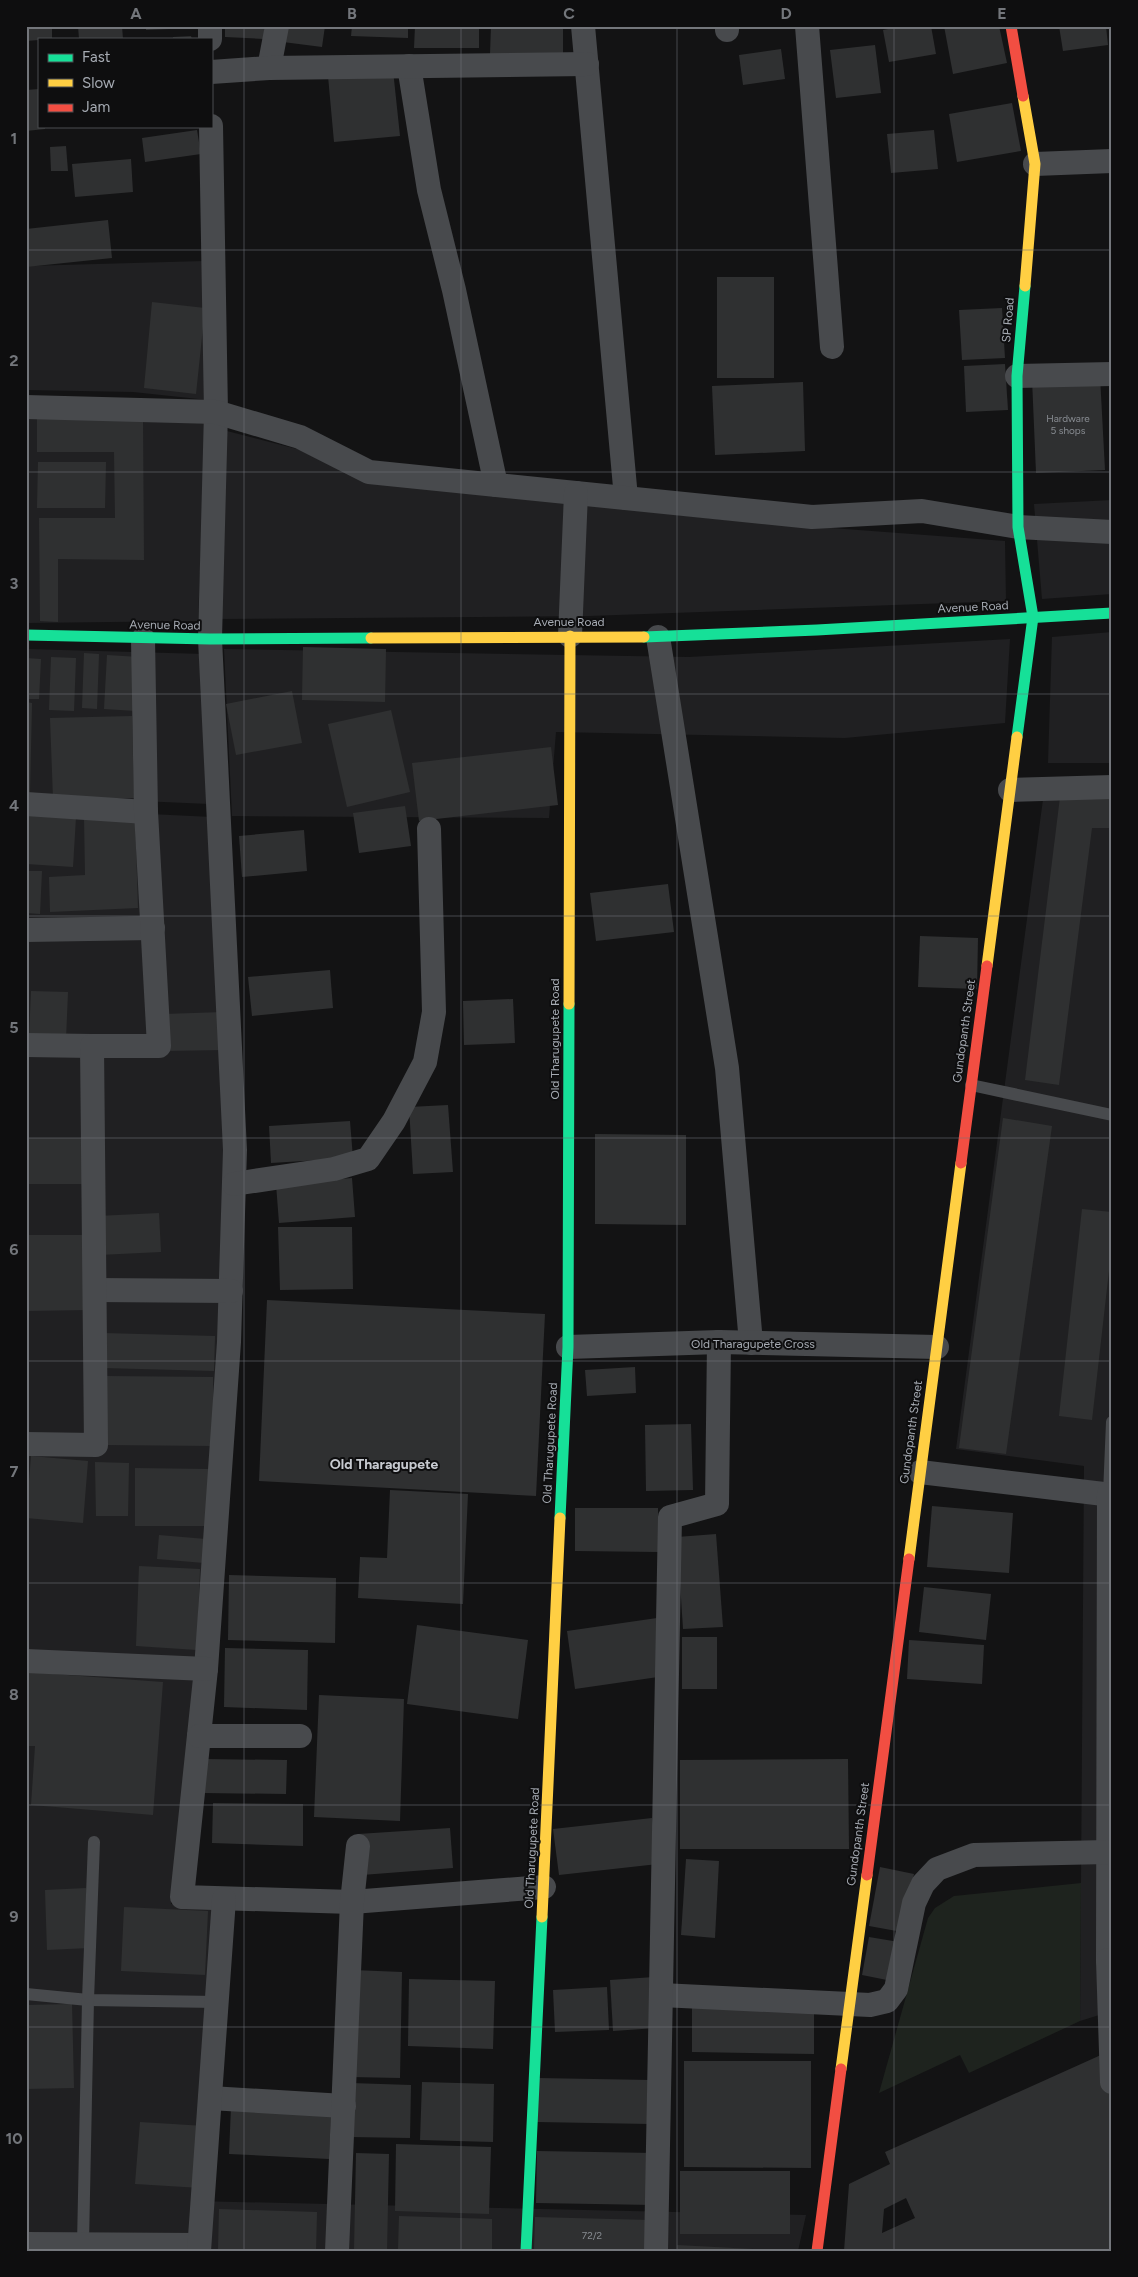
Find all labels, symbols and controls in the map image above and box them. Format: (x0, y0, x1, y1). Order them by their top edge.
text: A (130, 4, 142, 23)
text: B (347, 4, 357, 23)
text: C (563, 4, 575, 23)
text: D (780, 4, 792, 23)
text: E (997, 4, 1007, 23)
legend (38, 38, 212, 128)
text: Fast (82, 48, 111, 66)
text: Slow (82, 74, 115, 92)
text: Jam (82, 98, 110, 116)
text: 1 (11, 129, 17, 148)
street label: SP Road (999, 297, 1017, 343)
text: 2 (9, 351, 19, 370)
house number: Hardware 5 shops (1046, 412, 1090, 437)
text: 3 (10, 574, 19, 593)
street label: Avenue Road (937, 598, 1009, 616)
street label: Avenue Road (533, 615, 605, 629)
street label: Avenue Road (129, 617, 201, 633)
text: 4 (9, 796, 19, 815)
street label: Old Tharugupete Road (548, 978, 562, 1100)
street label: Gundopanth Street (950, 978, 978, 1084)
text: 5 (9, 1018, 19, 1037)
text: 6 (9, 1240, 19, 1259)
street label: Old Tharagupete Cross (691, 1337, 815, 1351)
street label: Gundopanth Street (897, 1379, 925, 1485)
street label: Old Tharugupete Road (540, 1382, 560, 1504)
district label: Old Tharagupete (330, 1456, 438, 1473)
text: 7 (10, 1462, 19, 1481)
text: 8 (9, 1685, 19, 1704)
street label: Gundopanth Street (844, 1781, 872, 1887)
street label: Old Tharugupete Road (522, 1787, 542, 1909)
text: 9 (9, 1907, 19, 1926)
text: 10 (5, 2129, 23, 2148)
house number: 72/2 (582, 2229, 602, 2242)

